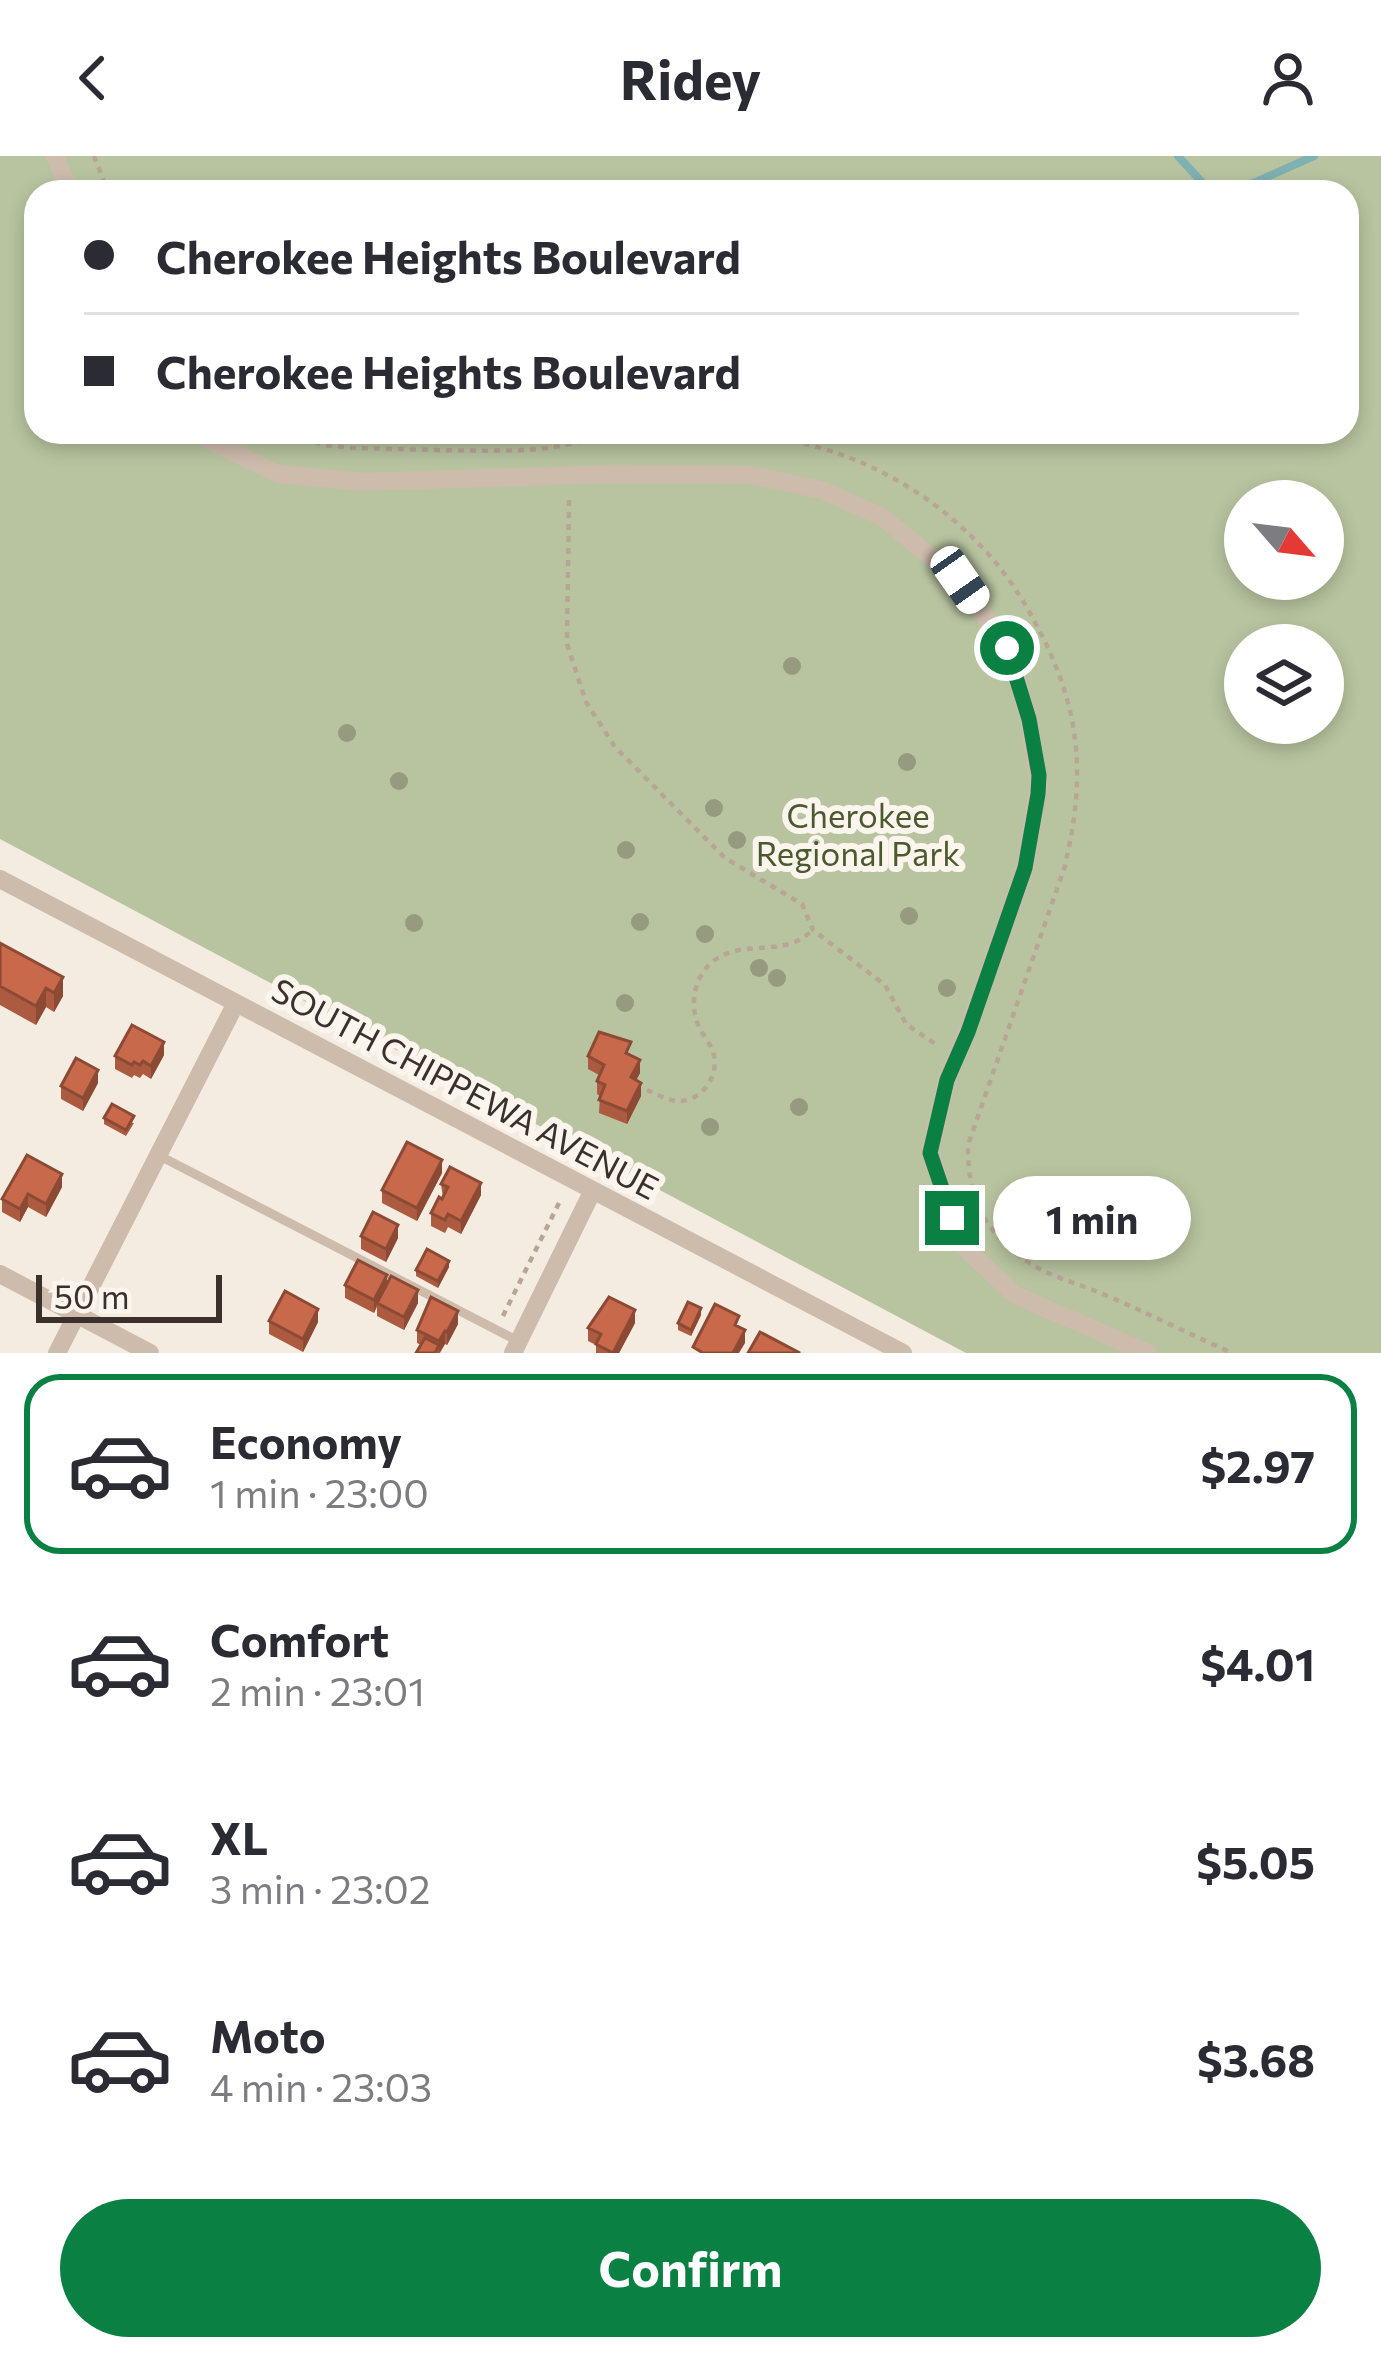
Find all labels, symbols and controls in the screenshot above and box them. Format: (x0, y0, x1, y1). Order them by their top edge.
icon: back (60, 45, 126, 111)
text: Ridey (620, 45, 761, 111)
icon: person (1255, 45, 1321, 111)
text: Cherokee Heights Boulevard (156, 228, 741, 283)
text: Cherokee Heights Boulevard (156, 343, 741, 398)
north arrow (1224, 480, 1344, 600)
map controls (1224, 480, 1344, 744)
car (925, 540, 995, 620)
route start (980, 621, 1034, 675)
button: layers (1224, 624, 1344, 744)
park label: Cherokee Regional Park (756, 794, 960, 873)
street label: SOUTH CHIPPEWA AVENUE (265, 968, 666, 1207)
callout: 1 min (994, 1176, 1192, 1260)
route end (925, 1191, 979, 1245)
text: 1 min (1046, 1194, 1138, 1242)
scale bar (36, 1269, 222, 1322)
text: 50 m (54, 1275, 130, 1316)
icon: car (66, 1410, 174, 1518)
text: Economy (210, 1413, 402, 1468)
text: $2.97 (1200, 1437, 1315, 1492)
text: 1 min · 23:00 (210, 1468, 429, 1516)
icon: car (66, 1608, 174, 1716)
text: Comfort (210, 1611, 389, 1666)
text: $4.01 (1200, 1635, 1315, 1690)
text: 2 min · 23:01 (210, 1666, 425, 1714)
icon: car (66, 1806, 174, 1914)
text: XL (210, 1809, 268, 1864)
text: $5.05 (1196, 1833, 1315, 1888)
text: 3 min · 23:02 (210, 1864, 430, 1912)
icon: car (66, 2004, 174, 2112)
text: Moto (210, 2007, 326, 2062)
text: $3.68 (1197, 2031, 1315, 2086)
text: 4 min · 23:03 (210, 2062, 432, 2110)
button: Confirm (60, 2199, 1321, 2337)

